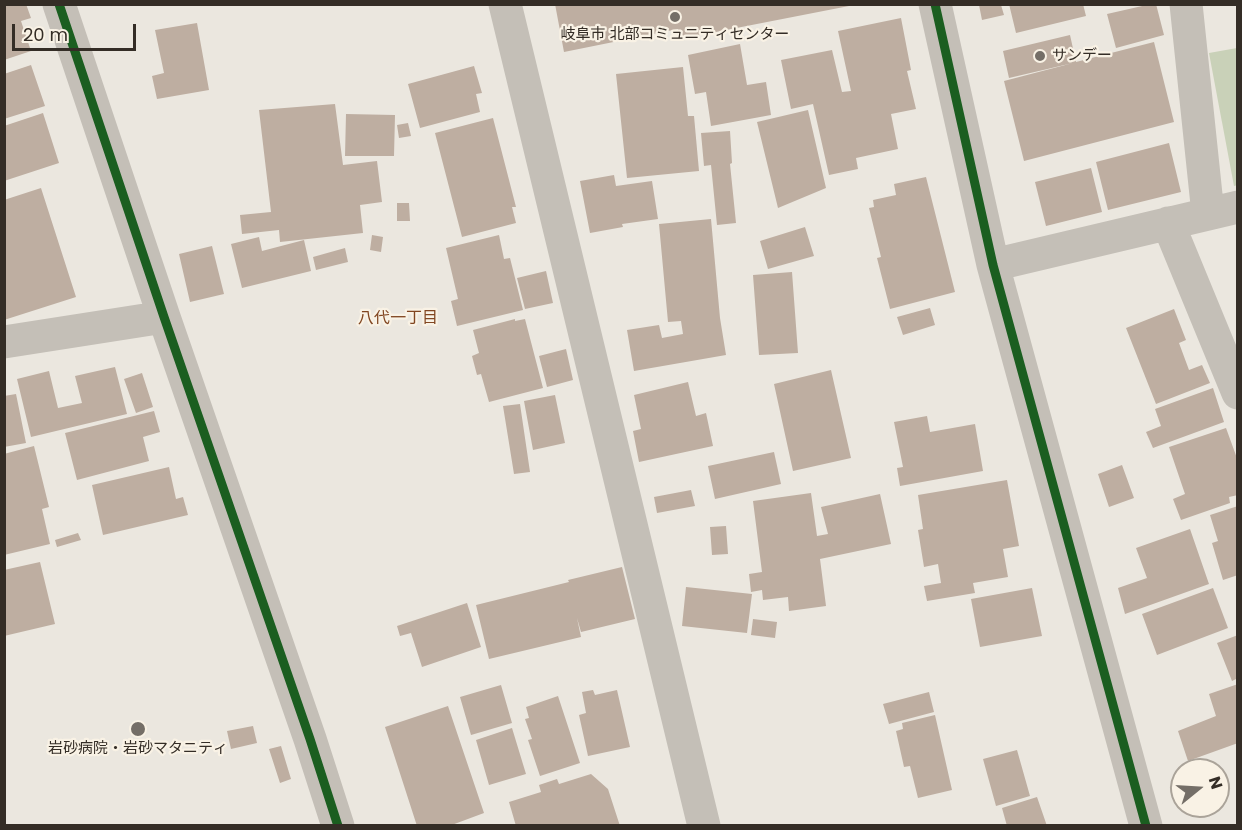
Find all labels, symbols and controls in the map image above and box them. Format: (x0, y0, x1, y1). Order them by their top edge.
marker: 岐阜市 北部コミュニティセンター (668, 10, 682, 24)
scale bar (15, 12, 140, 50)
text: 20 m (23, 22, 68, 47)
place label: 岐阜市 北部コミュニティセンター (560, 26, 790, 44)
place label: サンデー (1052, 47, 1112, 65)
marker: サンデー (1033, 49, 1047, 63)
district label: 八代一丁目 (358, 309, 438, 329)
marker: 岩砂病院・岩砂マタニティ (129, 720, 147, 738)
place label: 岩砂病院・岩砂マタニティ (48, 740, 228, 758)
north arrow (1170, 758, 1230, 818)
text: N (1203, 774, 1228, 792)

